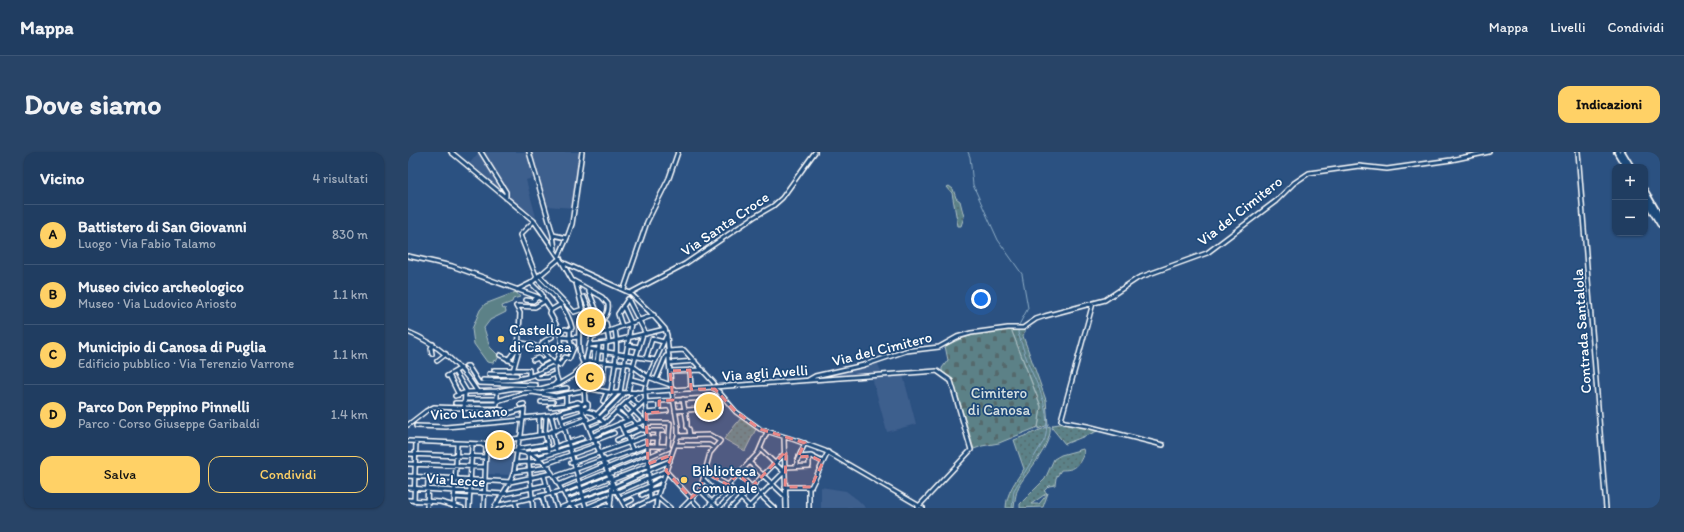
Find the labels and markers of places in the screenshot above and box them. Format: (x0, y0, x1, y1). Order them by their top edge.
pin: B (578, 307, 604, 337)
place label: Castello di Canosa (509, 321, 572, 356)
marker: Castello di Canosa (496, 334, 506, 344)
pin: C (577, 362, 603, 392)
pin: A (696, 392, 722, 422)
pin: D (487, 430, 513, 460)
place label: Biblioteca Comunale (692, 462, 757, 497)
marker: Biblioteca Comunale (679, 475, 689, 485)

